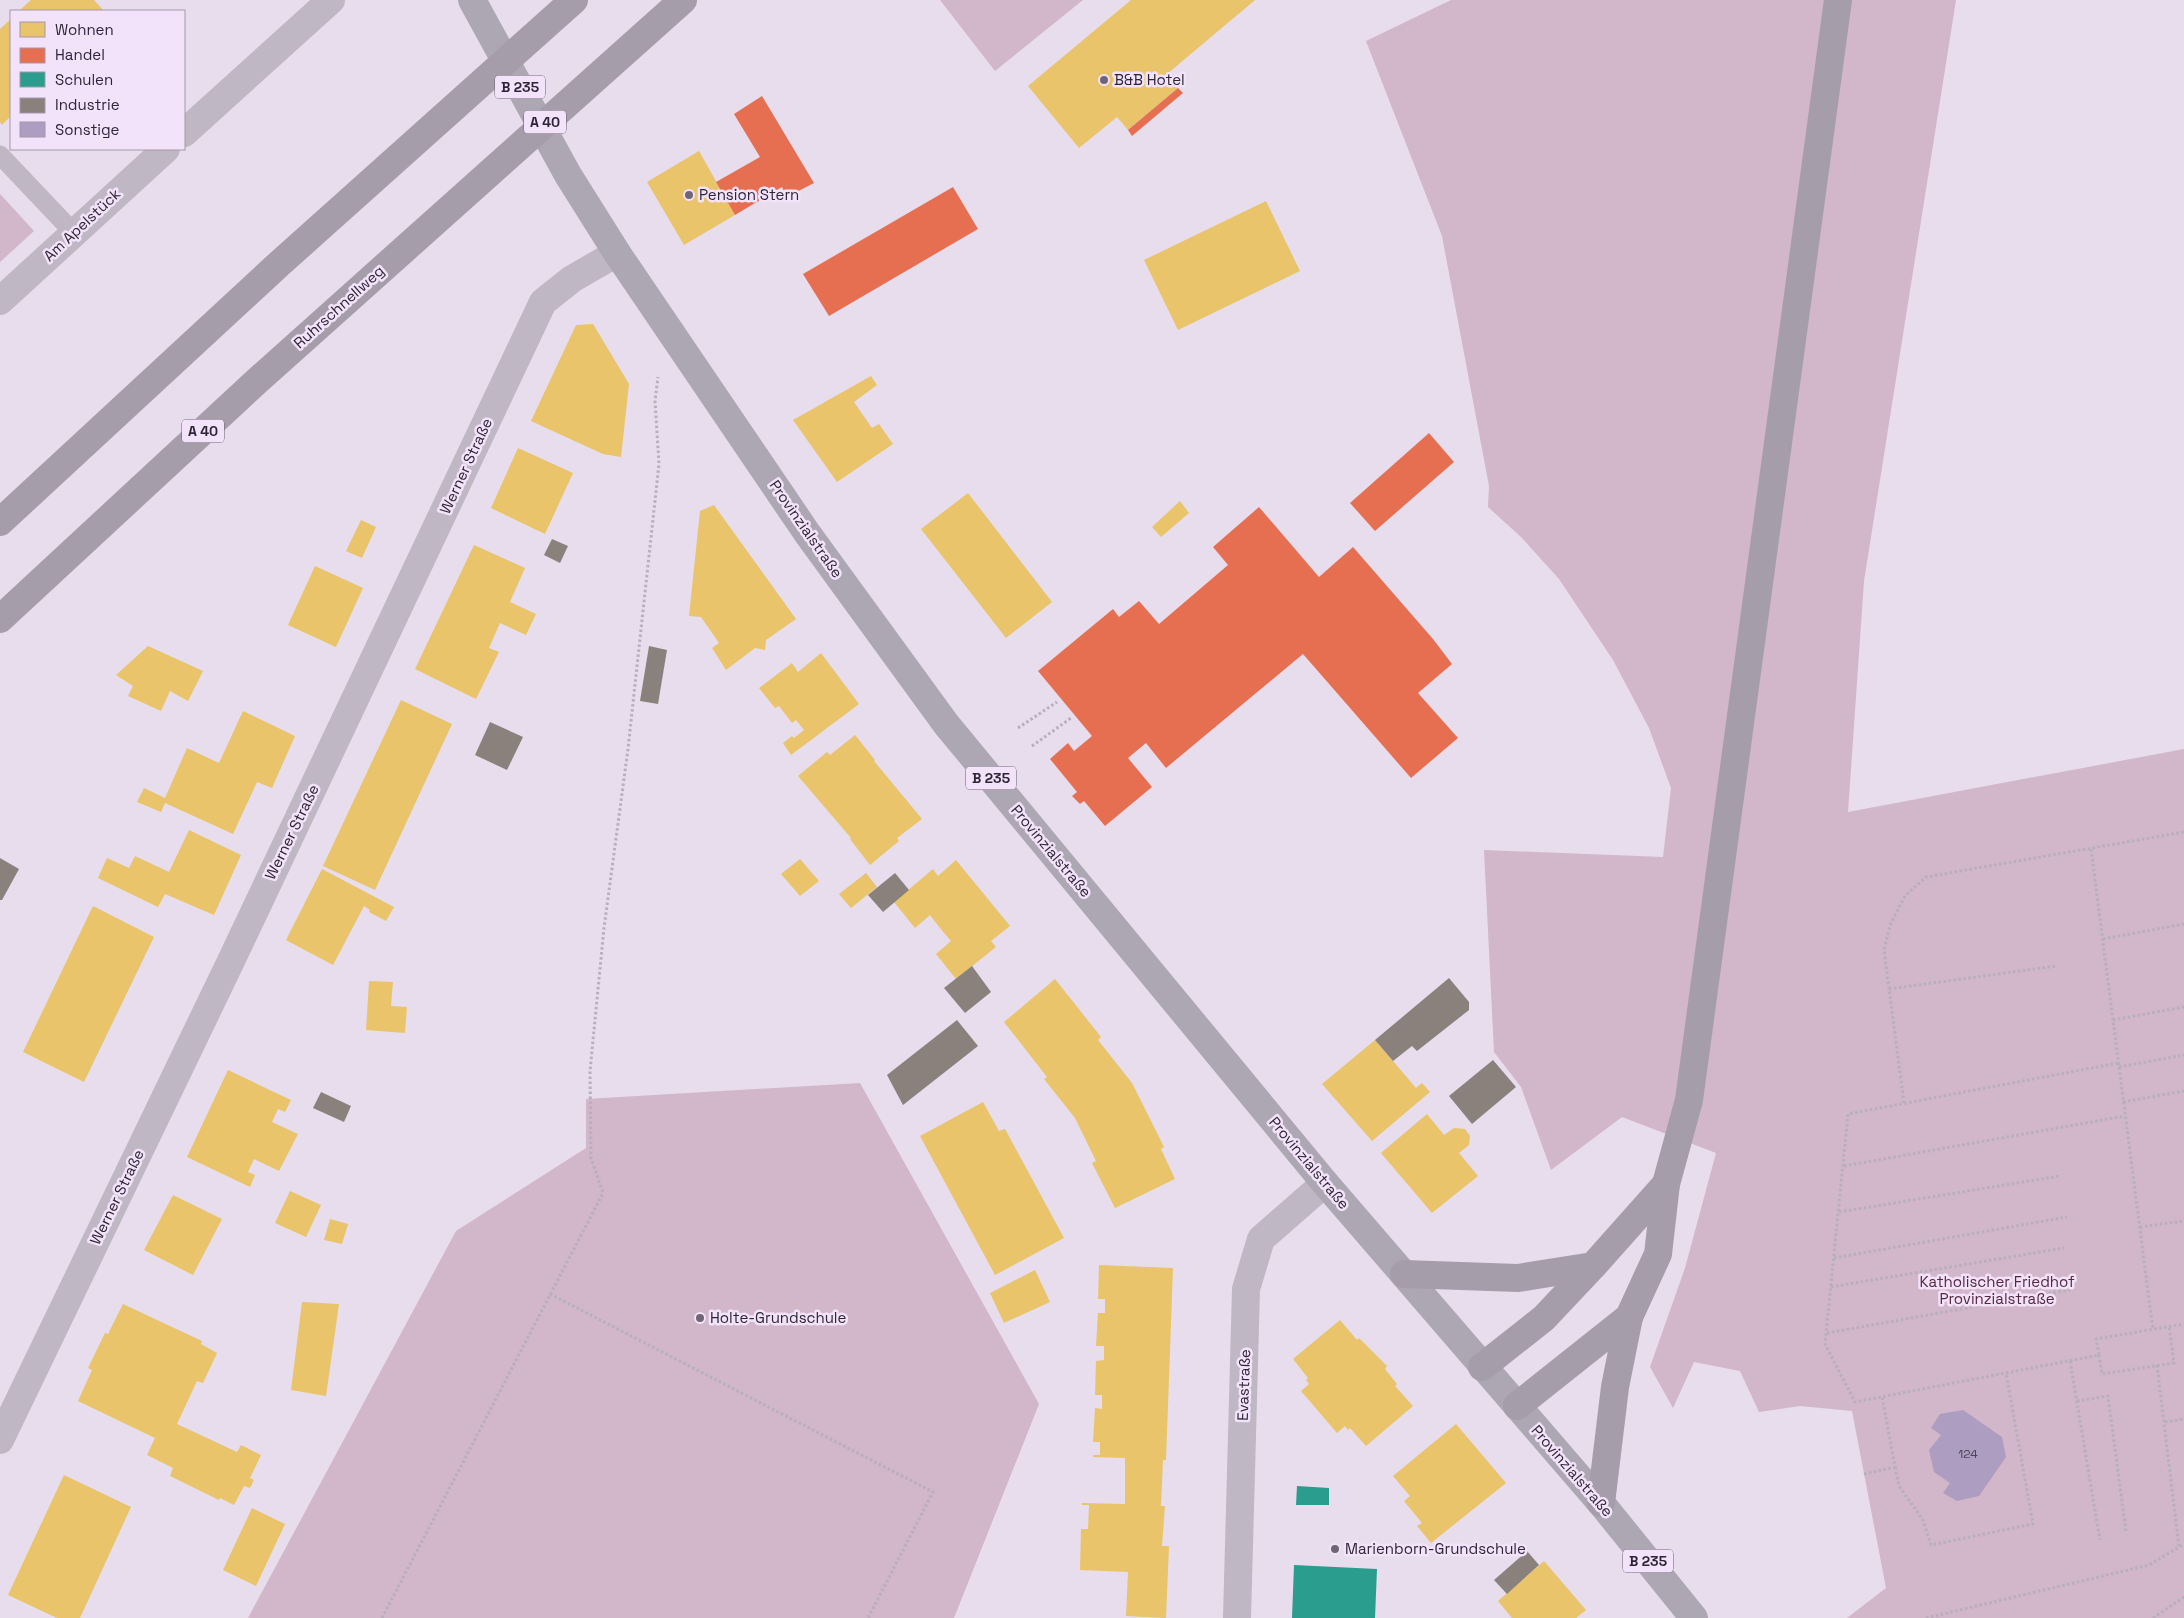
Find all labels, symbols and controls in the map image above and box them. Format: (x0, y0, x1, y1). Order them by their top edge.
legend (10, 10, 185, 150)
text: Wohnen (55, 20, 114, 39)
text: Handel (55, 45, 105, 64)
text: Schulen (55, 70, 113, 89)
place label: B&B Hotel (1114, 70, 1185, 89)
marker: B&B Hotel (1098, 74, 1110, 86)
road number: B 235 (495, 75, 545, 98)
text: Industrie (55, 95, 120, 114)
road number: A 40 (524, 110, 566, 134)
text: Sonstige (55, 120, 120, 139)
street label: Am Apelstück (39, 184, 124, 265)
place label: Pension Stern (699, 185, 799, 204)
marker: Pension Stern (683, 189, 695, 201)
street label: Ruhrschnellweg (289, 261, 388, 352)
street label: Werner Straße (435, 415, 496, 517)
road number: A 40 (182, 420, 224, 442)
street label: Provinzialstraße (766, 476, 847, 581)
road number: B 235 (966, 766, 1016, 790)
street label: Werner Straße (260, 781, 323, 882)
street label: Provinzialstraße (1007, 800, 1096, 901)
street label: Provinzialstraße (1265, 1112, 1354, 1213)
street label: Werner Straße (85, 1146, 148, 1247)
park label: Katholischer Friedhof Provinzialstraße (1919, 1272, 2075, 1308)
place label: Holte-Grundschule (710, 1308, 847, 1327)
marker: Holte-Grundschule (694, 1312, 706, 1324)
street label: Evastraße (1233, 1349, 1254, 1421)
street label: Provinzialstraße (1527, 1421, 1617, 1520)
house number: 124 (1958, 1446, 1978, 1462)
place label: Marienborn-Grundschule (1345, 1539, 1526, 1558)
marker: Marienborn-Grundschule (1329, 1543, 1341, 1555)
road number: B 235 (1623, 1550, 1673, 1572)

